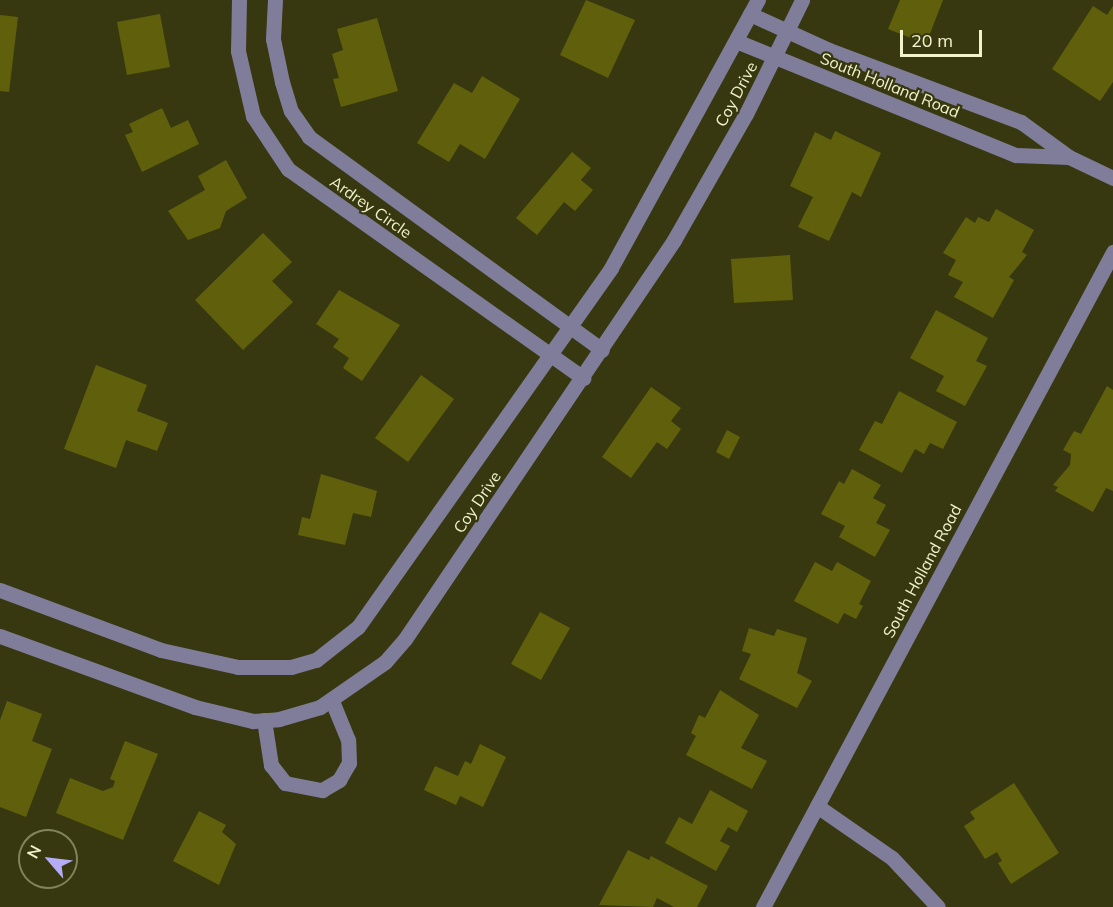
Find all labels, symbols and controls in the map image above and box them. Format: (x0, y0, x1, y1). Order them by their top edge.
scale bar (903, 18, 986, 56)
text: 20 m (911, 29, 953, 52)
street label: South Holland Road (818, 48, 962, 122)
street label: Coy Drive (711, 58, 761, 130)
street label: Ardrey Circle (327, 172, 415, 242)
street label: Coy Drive (449, 467, 505, 537)
street label: South Holland Road (879, 501, 965, 641)
north arrow (18, 829, 78, 889)
text: N (22, 841, 46, 862)

